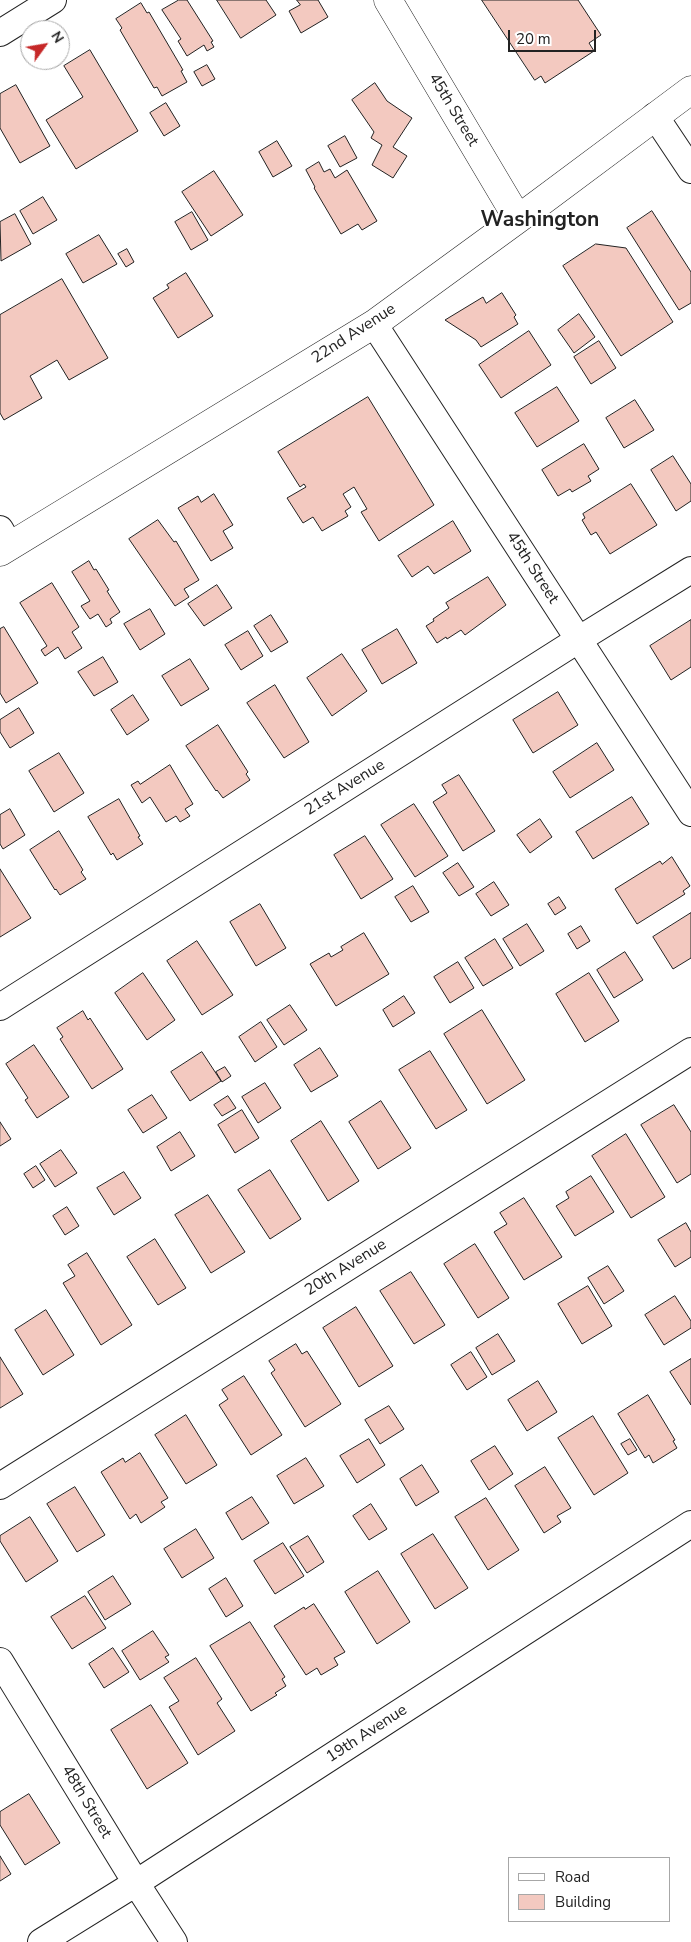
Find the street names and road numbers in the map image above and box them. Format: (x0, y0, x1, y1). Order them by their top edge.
street label: 45th Street (424, 70, 482, 150)
street label: 22nd Avenue (308, 300, 400, 368)
street label: 45th Street (502, 529, 562, 607)
street label: 21st Avenue (301, 756, 389, 820)
street label: 20th Avenue (302, 1235, 390, 1301)
street label: 19th Avenue (323, 1701, 411, 1767)
street label: 48th Street (57, 1762, 115, 1842)

